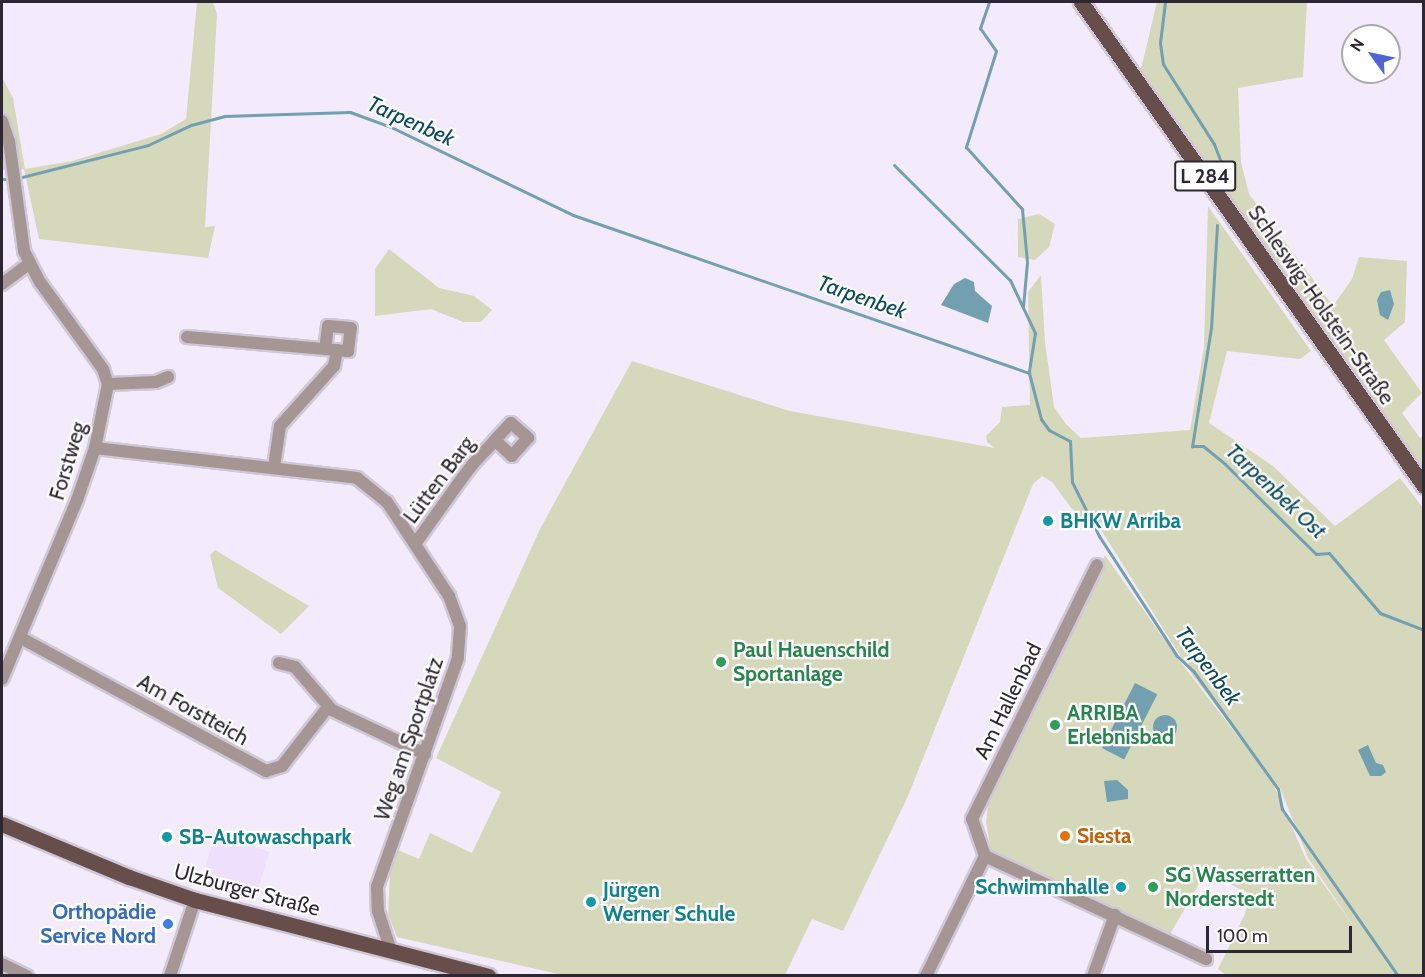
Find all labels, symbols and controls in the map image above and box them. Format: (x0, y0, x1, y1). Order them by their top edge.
north arrow (1341, 24, 1401, 84)
text: N (1346, 35, 1368, 55)
water label: Tarpenbek (363, 90, 459, 152)
road number: L 284 (1174, 159, 1236, 193)
street label: Schleswig-Holstein-Straße (1243, 201, 1399, 409)
water label: Tarpenbek (814, 270, 910, 324)
street label: Forstweg (44, 419, 92, 503)
street label: Lütten Barg (398, 432, 480, 528)
water label: Tarpenbek Ost (1220, 438, 1332, 544)
place label: BHKW Arriba (1060, 508, 1181, 534)
marker: BHKW Arriba (1041, 514, 1055, 528)
water label: Tarpenbek (1170, 621, 1246, 711)
place label: Paul Hauenschild Sportanlage (733, 637, 889, 687)
street label: Am Hallenbad (969, 639, 1047, 763)
street label: Weg am Sportplatz (369, 654, 449, 824)
marker: Paul Hauenschild Sportanlage (714, 655, 728, 669)
street label: Am Forstteich (133, 669, 253, 751)
place label: ARRIBA Erlebnisbad (1067, 700, 1174, 750)
marker: ARRIBA Erlebnisbad (1048, 718, 1062, 732)
place label: Siesta (1077, 823, 1131, 849)
place label: SB-Autowaschpark (179, 824, 352, 850)
marker: Siesta (1058, 829, 1072, 843)
marker: SB-Autowaschpark (160, 830, 174, 844)
street label: Ulzburger Straße (171, 858, 323, 922)
place label: SG Wasserratten Norderstedt (1165, 862, 1315, 912)
place label: Schwimmhalle (975, 874, 1109, 900)
place label: Jürgen Werner Schule (603, 877, 735, 927)
marker: Schwimmhalle (1114, 880, 1128, 894)
marker: SG Wasserratten Norderstedt (1146, 880, 1160, 894)
marker: Jürgen Werner Schule (584, 895, 598, 909)
place label: Orthopädie Service Nord (40, 899, 156, 949)
scale bar (1209, 914, 1354, 952)
marker: Orthopädie Service Nord (161, 917, 175, 931)
text: 100 m (1217, 925, 1268, 947)

